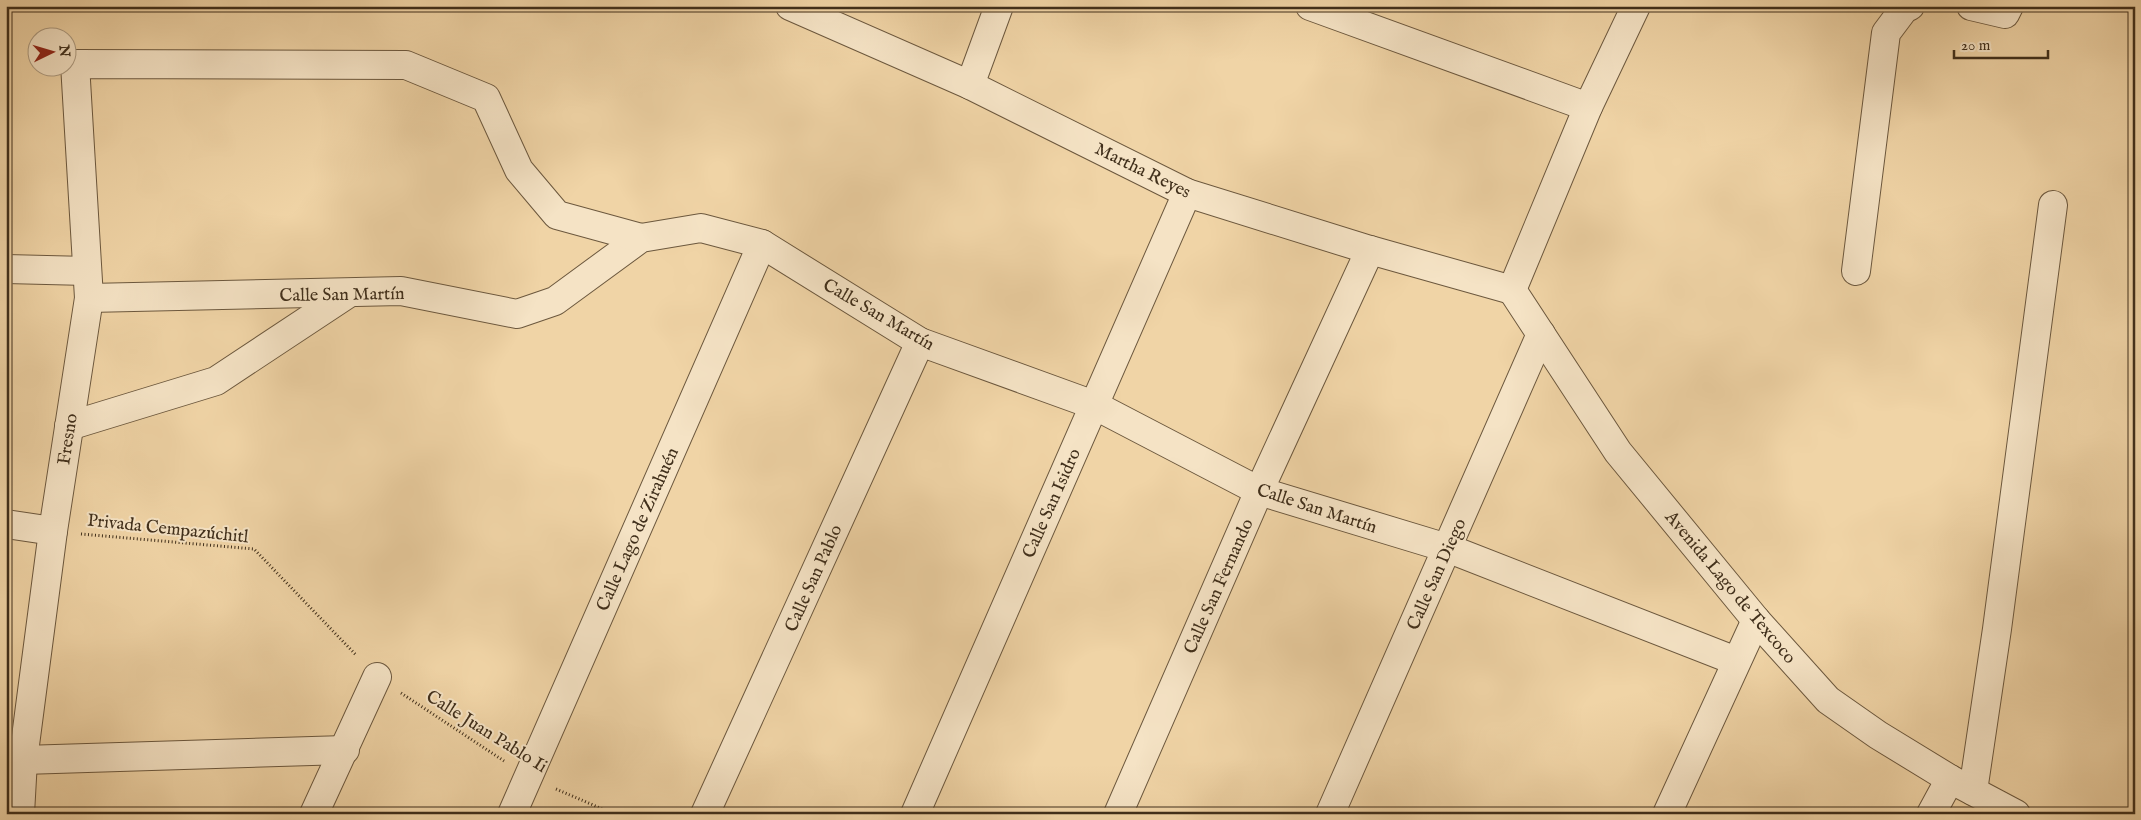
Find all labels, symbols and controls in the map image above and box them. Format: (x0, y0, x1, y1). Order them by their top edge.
north arrow (28, 28, 78, 78)
scale bar (1954, 28, 2047, 60)
text: 20 m (1961, 36, 1991, 55)
text: N (54, 43, 73, 58)
street label: Martha Reyes (1091, 138, 1194, 204)
street label: Calle San Martín (818, 274, 938, 357)
street label: Calle San Martín (279, 283, 405, 308)
street label: Fresno (53, 412, 84, 467)
street label: Calle Lago de Zirahuén (592, 444, 685, 615)
street label: Calle San Isidro (1018, 445, 1087, 562)
street label: Calle San Martín (1254, 479, 1380, 540)
street label: Avenida Lago de Texcoco (1659, 506, 1801, 669)
street label: Privada Cempazúchitl (86, 510, 250, 549)
street label: Calle San Fernando (1179, 515, 1260, 658)
street label: Calle San Diego (1402, 515, 1472, 634)
street label: Calle San Pablo (780, 521, 848, 636)
street label: Calle Juan Pablo Ii (421, 686, 551, 779)

